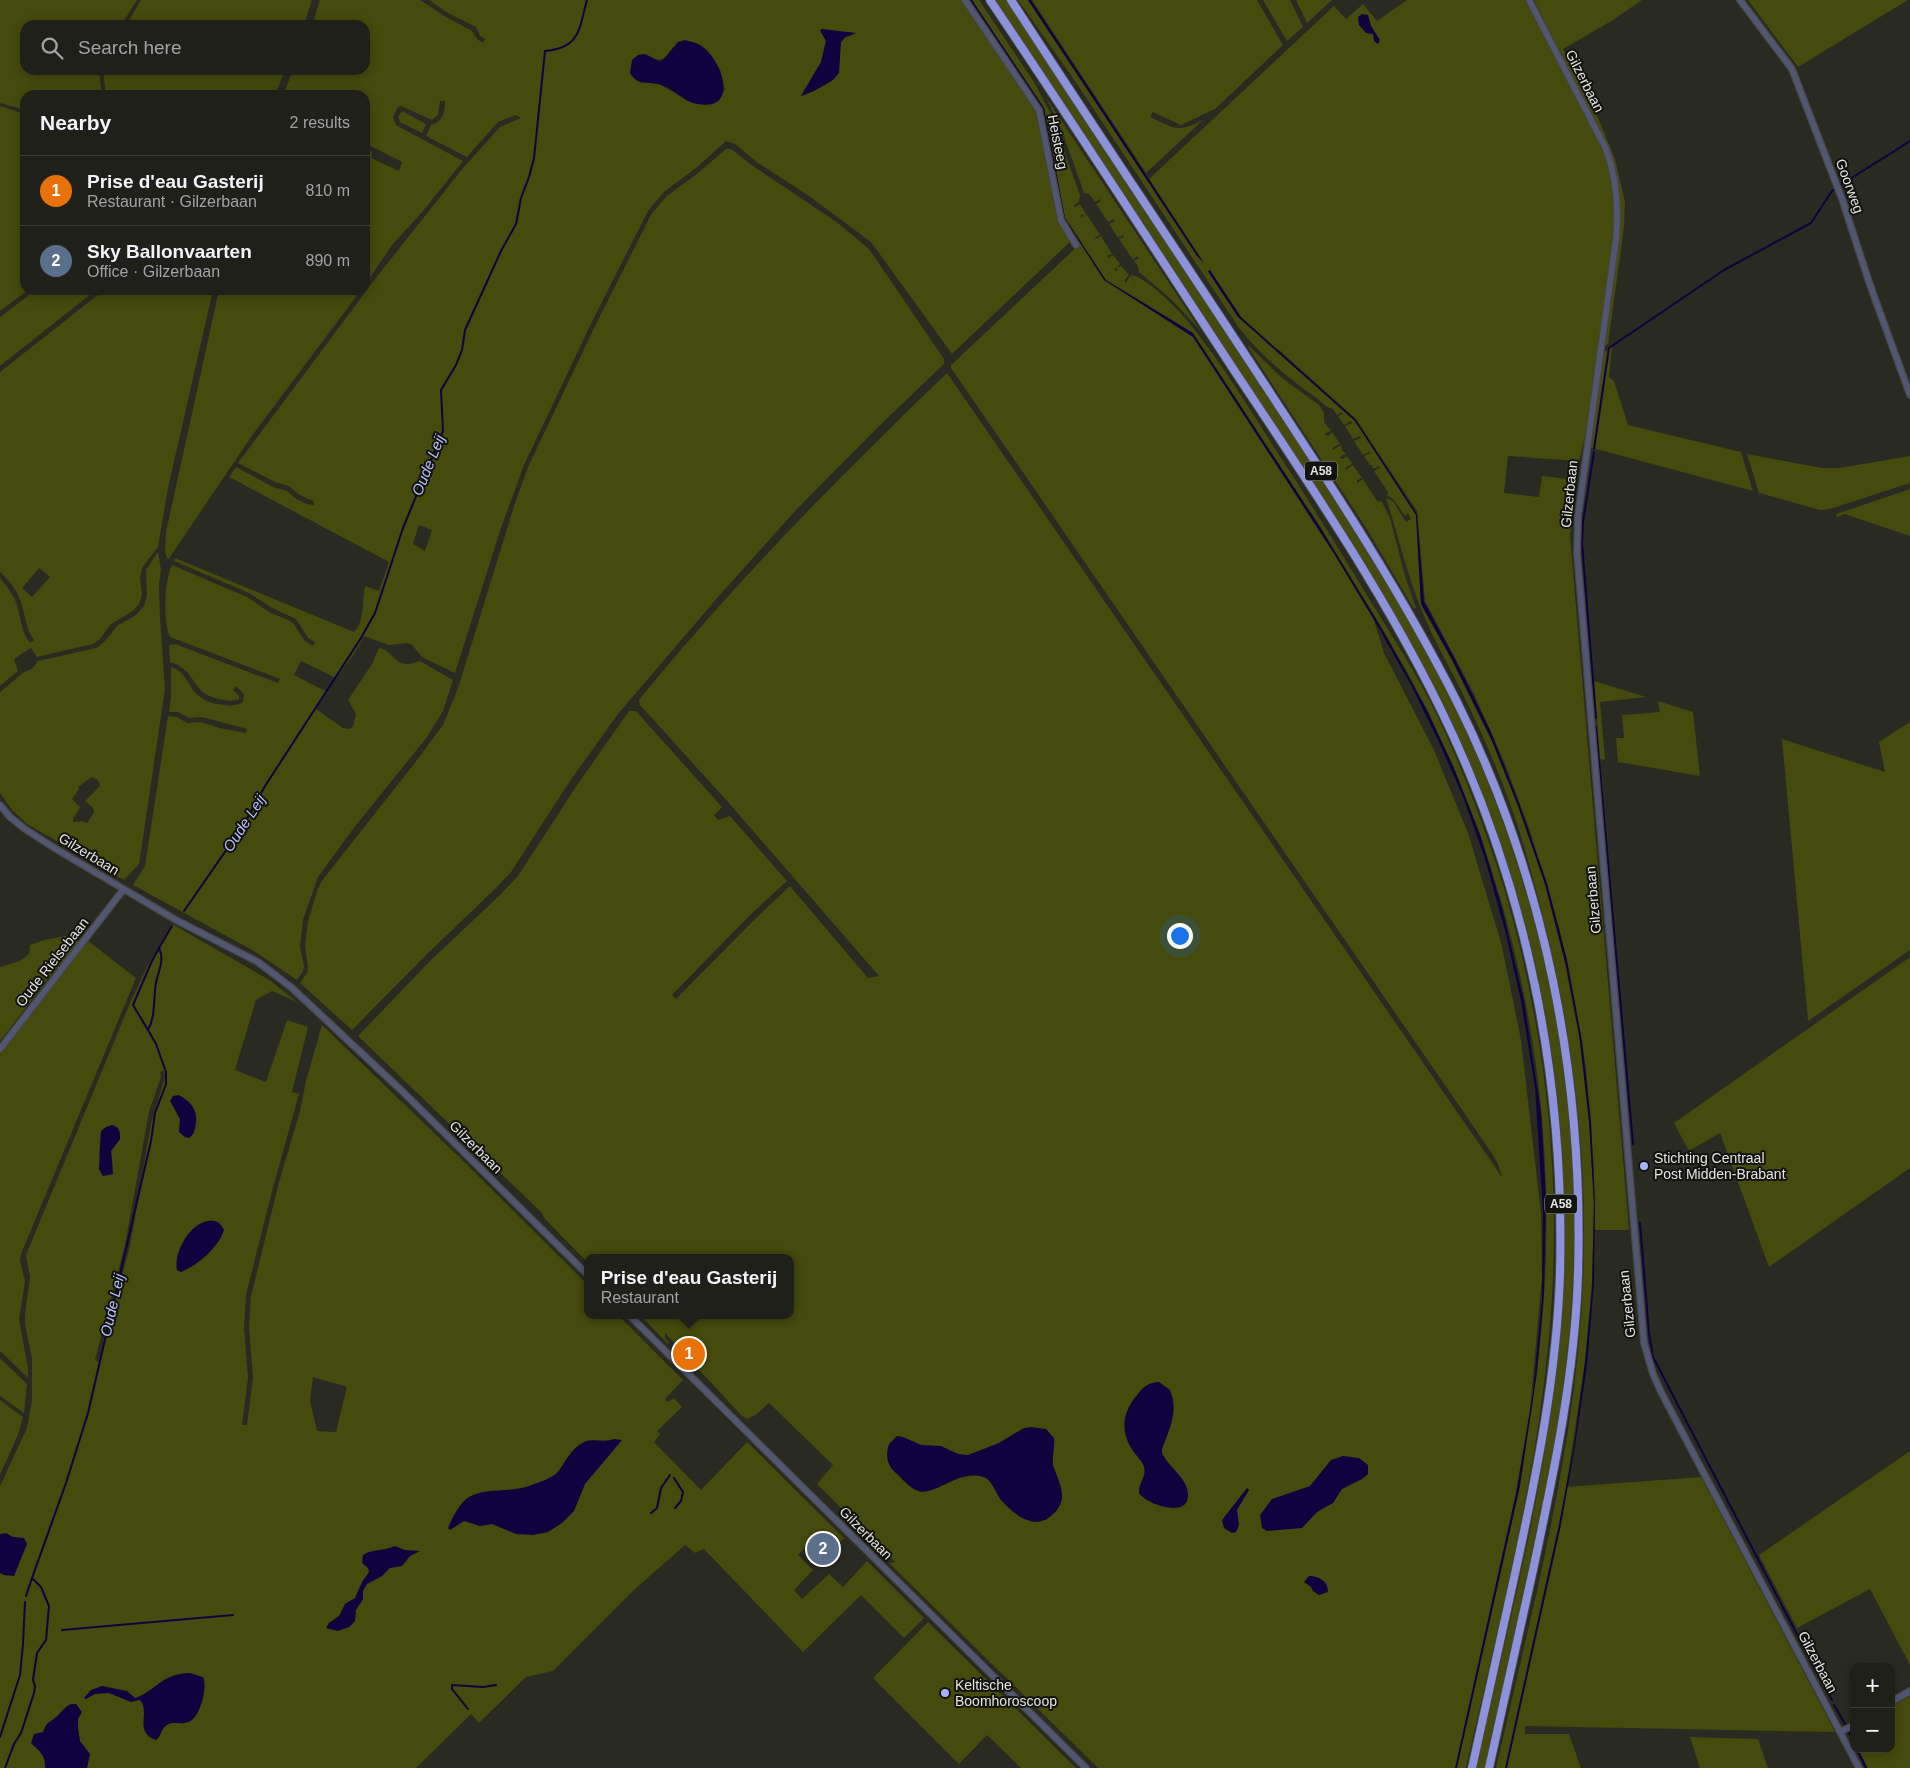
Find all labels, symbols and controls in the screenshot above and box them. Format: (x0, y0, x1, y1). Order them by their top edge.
search box (20, 20, 370, 75)
icon: search (38, 34, 66, 62)
text: Search here (78, 37, 182, 58)
street label: Gilzerbaan (1563, 47, 1607, 115)
text: Nearby (40, 111, 111, 134)
street label: Heisteeg (1045, 113, 1071, 171)
text: 2 results (290, 114, 350, 131)
street label: Goorweg (1833, 157, 1867, 215)
text: Prise d'eau Gasterij (87, 171, 264, 192)
text: 1 (52, 182, 60, 199)
text: 810 m (306, 182, 350, 199)
text: Restaurant · Gilzerbaan (87, 193, 257, 210)
text: Sky Ballonvaarten (87, 241, 252, 262)
text: 2 (52, 252, 60, 269)
text: 890 m (306, 252, 350, 269)
text: Office · Gilzerbaan (87, 263, 220, 280)
water label: Oude Leij (408, 431, 448, 498)
street label: Gilzerbaan (1558, 459, 1580, 529)
road number: A58 (1305, 462, 1337, 481)
water label: Oude Leij (219, 791, 269, 855)
street label: Gilzerbaan (56, 830, 122, 878)
street label: Gilzerbaan (1582, 866, 1604, 934)
street label: Oude Rielsebaan (12, 914, 92, 1010)
your location (1167, 923, 1193, 949)
street label: Gilzerbaan (446, 1117, 506, 1177)
place label: Stichting Centraal Post Midden-Brabant (1654, 1150, 1786, 1182)
marker: Stichting Centraal Post Midden-Brabant (1638, 1160, 1650, 1172)
road number: A58 (1545, 1194, 1577, 1214)
popup (584, 1254, 794, 1319)
text: Prise d'eau Gasterij (601, 1267, 777, 1288)
street label: Gilzerbaan (1616, 1269, 1638, 1339)
water label: Oude Leij (96, 1271, 128, 1338)
text: Restaurant (601, 1289, 679, 1306)
pin: 1 (673, 1335, 705, 1373)
street label: Gilzerbaan (836, 1503, 896, 1563)
pin: 2 (807, 1530, 839, 1568)
street label: Gilzerbaan (1795, 1628, 1841, 1696)
map controls (1850, 1663, 1895, 1753)
button: + (1850, 1663, 1895, 1708)
place label: Keltische Boomhoroscoop (955, 1677, 1057, 1709)
marker: Keltische Boomhoroscoop (939, 1687, 951, 1699)
button: − (1850, 1708, 1895, 1753)

